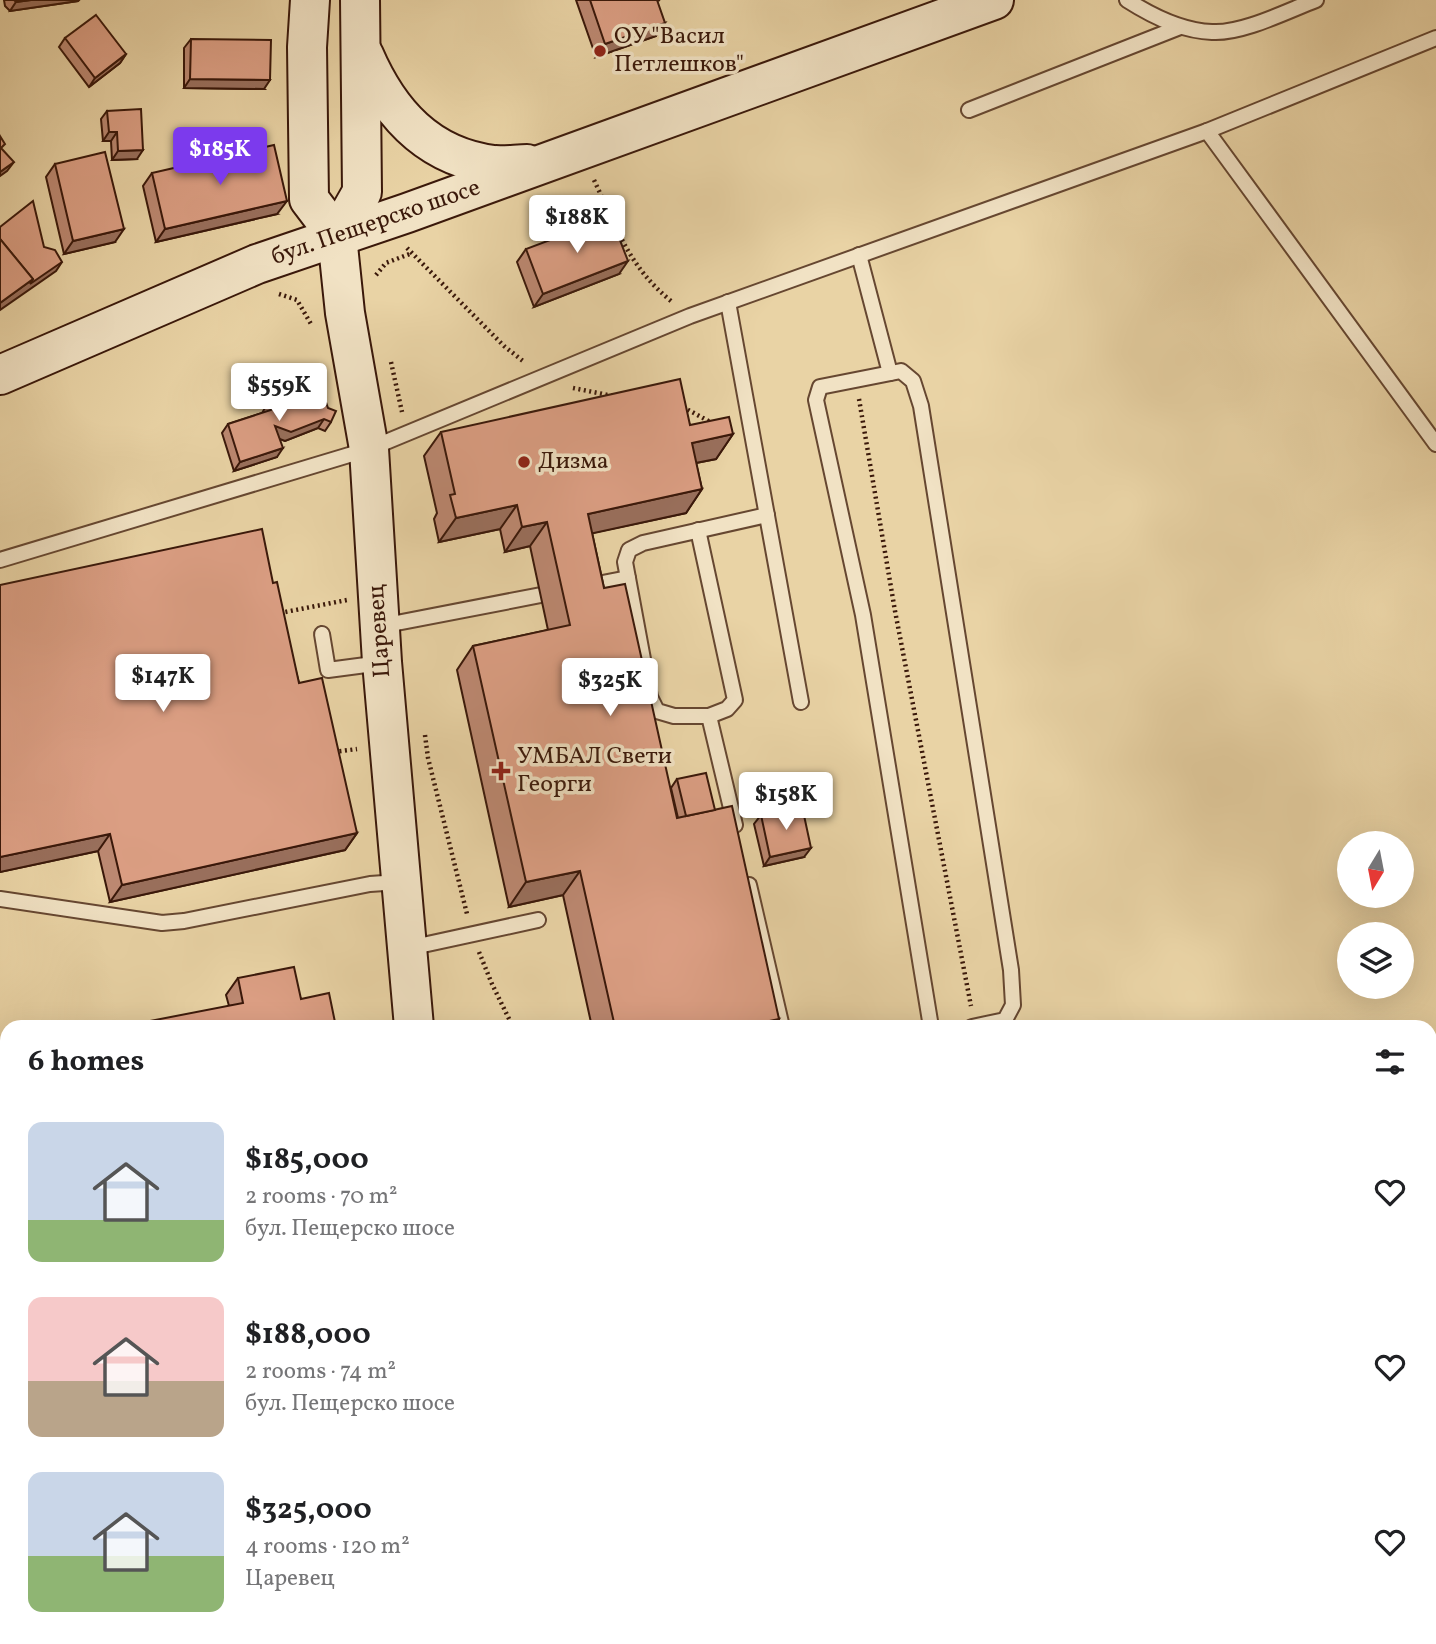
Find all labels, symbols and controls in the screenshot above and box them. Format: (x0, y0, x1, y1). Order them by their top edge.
place label: ОУ "Васил Петлешков" (614, 20, 744, 82)
marker: ОУ "Васил Петлешков" (592, 43, 608, 59)
pin: $185K (171, 128, 269, 187)
text: $185K (189, 134, 251, 166)
street label: бул. Пещерско шосе (267, 171, 485, 275)
pin: $188K (528, 196, 626, 255)
text: $188K (545, 202, 609, 234)
pin: $559K (230, 364, 328, 423)
text: $559K (247, 370, 311, 402)
place label: Дизма (538, 445, 609, 479)
marker: Дизма (516, 454, 532, 470)
street label: Царевец (360, 583, 400, 679)
pin: $147K (114, 654, 212, 714)
pin: $325K (561, 658, 659, 718)
text: $147K (131, 661, 195, 693)
text: $325K (578, 665, 642, 697)
place label: УМБАЛ Свети Георги (517, 740, 672, 802)
marker: УМБАЛ Свети Георги (491, 761, 511, 781)
pin: $158K (737, 772, 835, 832)
text: $158K (755, 779, 817, 811)
north arrow (1337, 831, 1414, 908)
map controls (1337, 831, 1414, 999)
button: layers (1337, 922, 1414, 999)
text: 6 homes (28, 1041, 144, 1083)
icon: filters (1371, 1043, 1409, 1081)
text: $185,000 (245, 1139, 369, 1181)
icon: home (84, 1150, 168, 1234)
icon: heart (1371, 1173, 1409, 1211)
text: 2 rooms · 70 m² (245, 1181, 398, 1213)
text: бул. Пещерско шосе (245, 1213, 455, 1245)
text: $188,000 (245, 1314, 371, 1356)
icon: home (84, 1325, 168, 1409)
icon: heart (1371, 1348, 1409, 1386)
text: 2 rooms · 74 m² (245, 1356, 396, 1388)
text: бул. Пещерско шосе (245, 1388, 455, 1420)
text: $325,000 (245, 1489, 372, 1531)
icon: home (84, 1500, 168, 1584)
icon: heart (1371, 1523, 1409, 1561)
text: 4 rooms · 120 m² (245, 1531, 410, 1563)
text: Царевец (245, 1563, 335, 1595)

